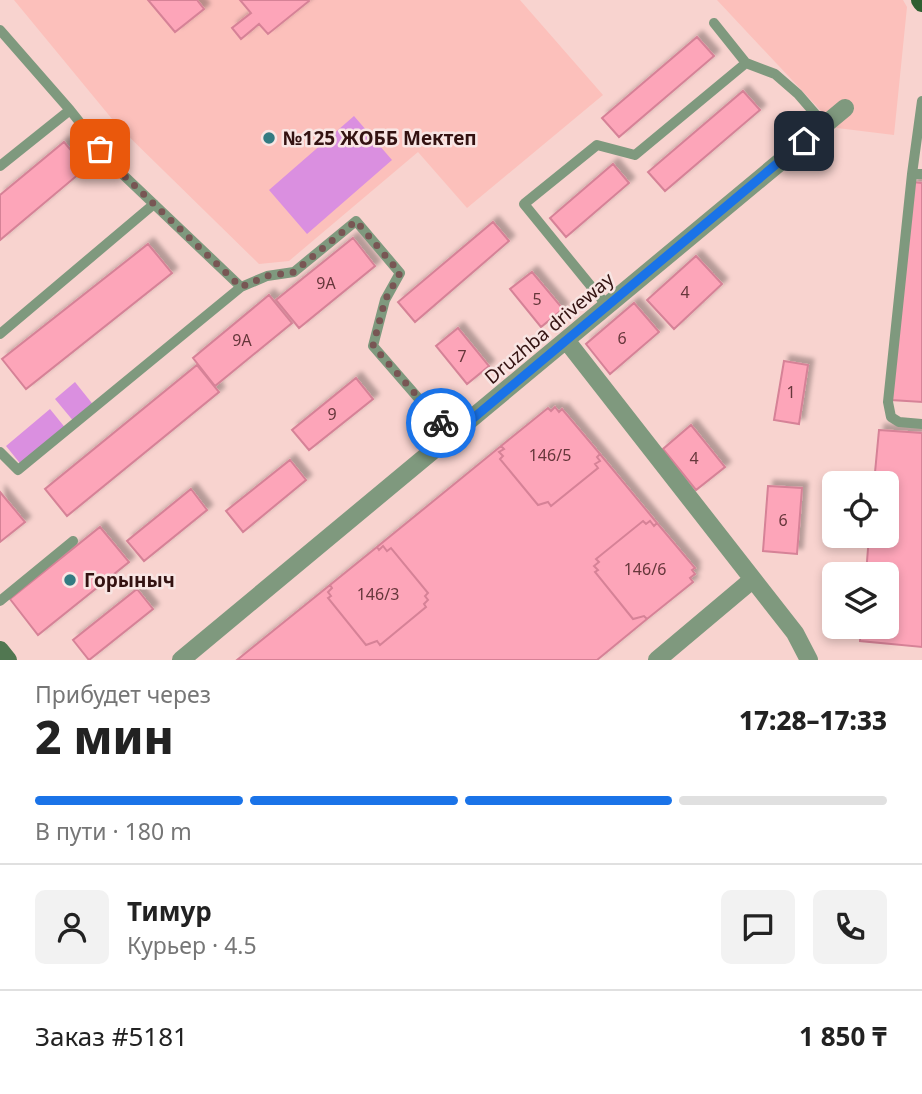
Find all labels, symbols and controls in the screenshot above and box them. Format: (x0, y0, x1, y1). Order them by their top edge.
pin (774, 111, 834, 171)
pin (70, 119, 130, 179)
icon: home (785, 122, 823, 160)
place label: №125 ЖОББ Мектеп (283, 125, 477, 151)
icon: bag (81, 130, 119, 168)
marker: №125 ЖОББ Мектеп (261, 130, 277, 146)
street label: Druzhba driveway (479, 266, 619, 390)
house number: 9А (316, 272, 336, 294)
house number: 4 (680, 281, 690, 303)
house number: 5 (532, 288, 542, 310)
house number: 6 (617, 327, 627, 349)
house number: 9А (232, 329, 252, 351)
house number: 7 (457, 345, 467, 367)
house number: 1 (786, 381, 796, 403)
courier (406, 388, 476, 458)
house number: 9 (327, 403, 337, 425)
icon: bike (422, 404, 460, 442)
house number: 146/5 (529, 444, 571, 466)
house number: 4 (689, 447, 699, 469)
map controls (822, 471, 899, 639)
button: locate (822, 471, 899, 548)
house number: 6 (778, 509, 788, 531)
house number: 146/6 (624, 558, 666, 580)
button: layers (822, 562, 899, 639)
place label: Горыныч (84, 567, 175, 593)
marker: Горыныч (62, 572, 78, 588)
house number: 146/3 (357, 583, 399, 605)
text: Прибудет через (35, 678, 211, 710)
text: 17:28–17:33 (739, 702, 887, 738)
text: 2 мин (35, 705, 174, 767)
text: В пути · 180 m (35, 815, 192, 847)
button: person (35, 890, 109, 964)
button: chat (721, 890, 795, 964)
button: phone (813, 890, 887, 964)
text: Тимур (127, 893, 212, 929)
text: Курьер · 4.5 (127, 929, 257, 961)
text: Заказ #5181 (35, 1018, 188, 1054)
text: 1 850 ₸ (799, 1018, 887, 1054)

